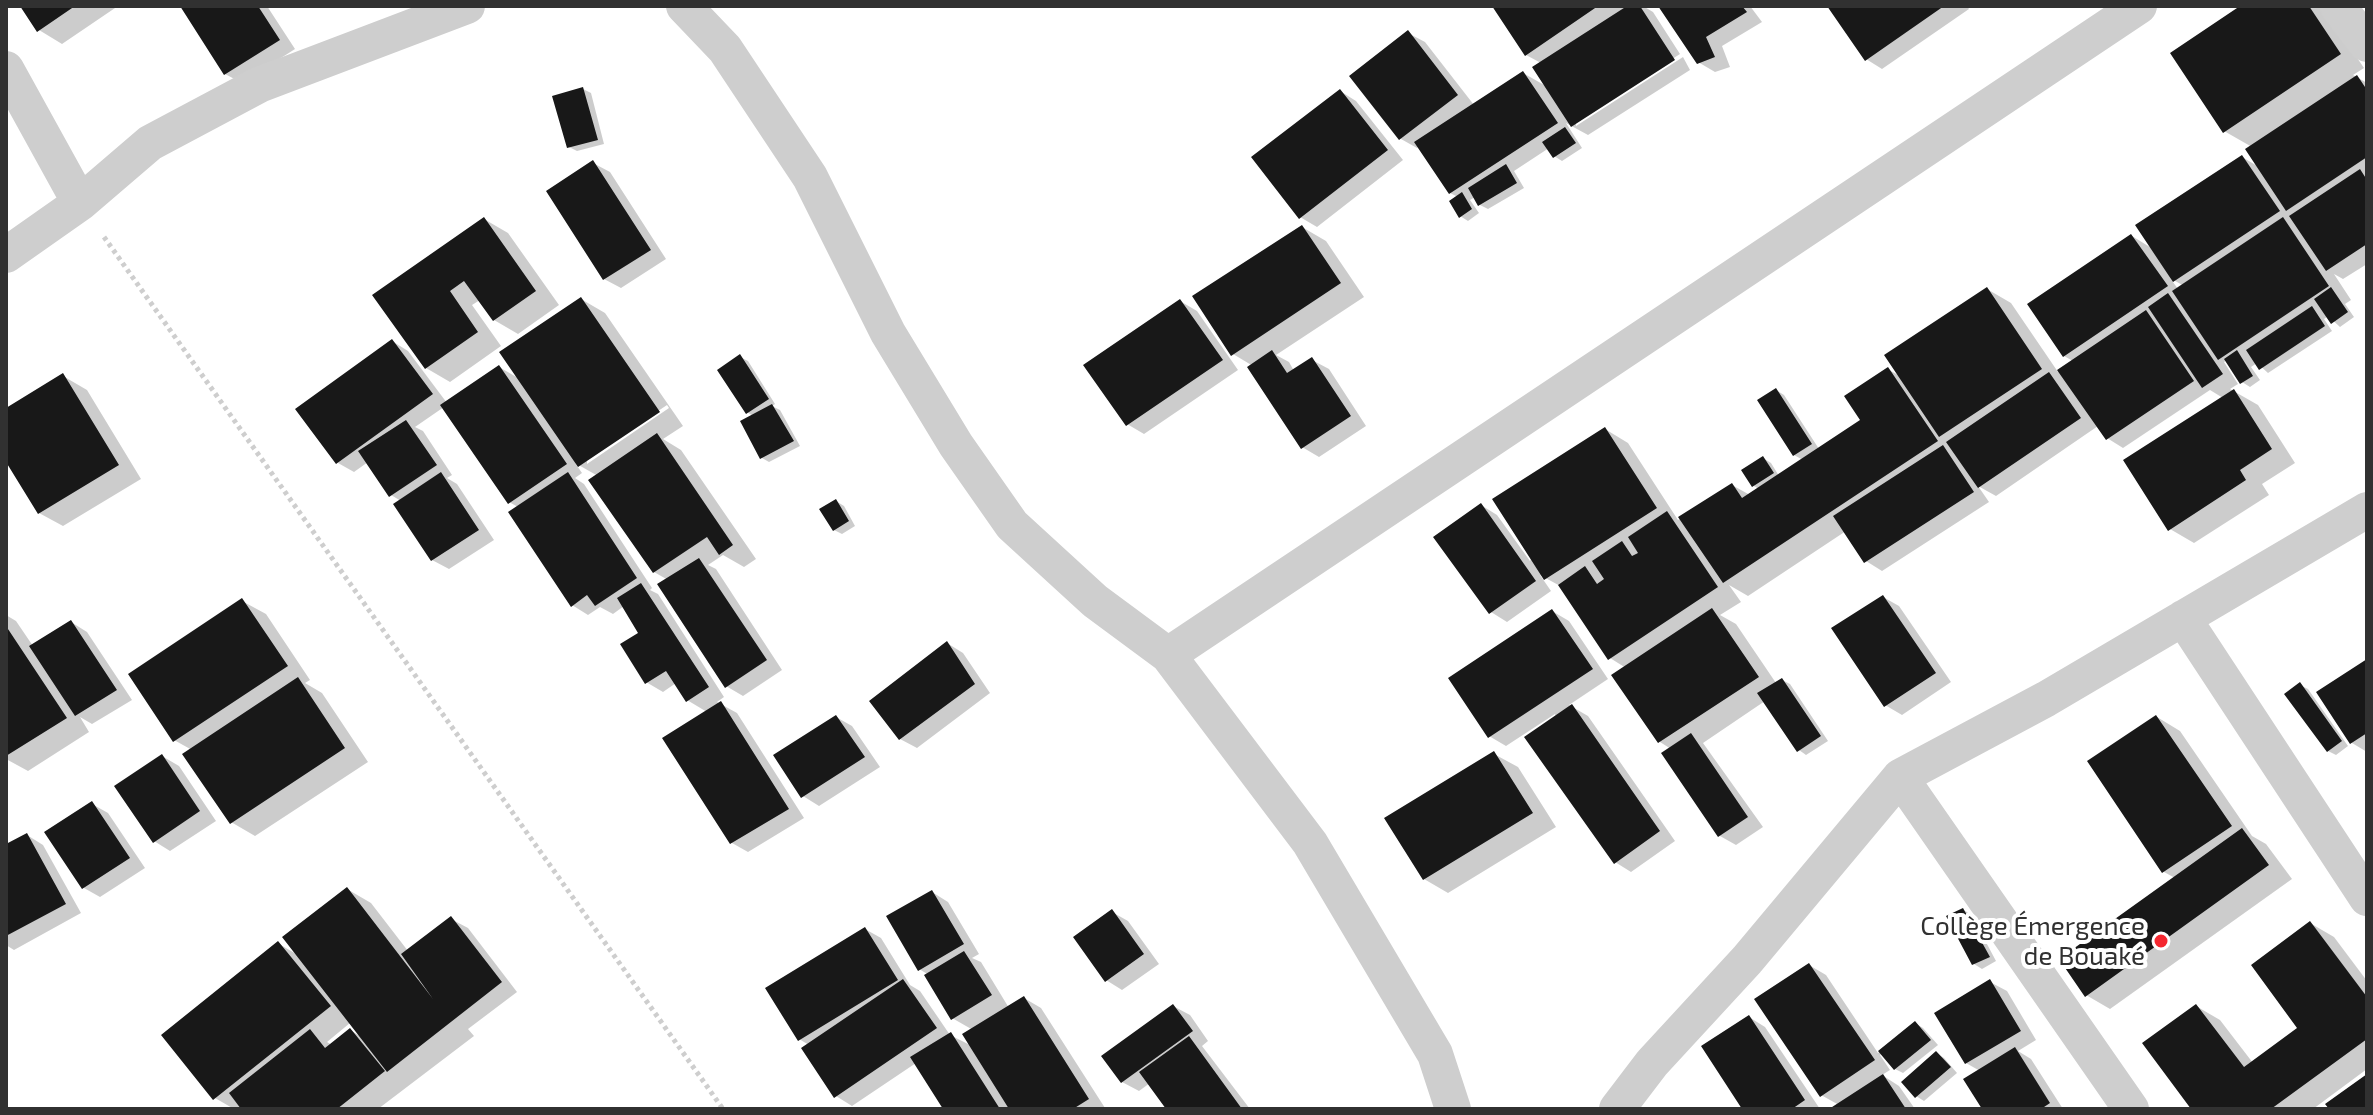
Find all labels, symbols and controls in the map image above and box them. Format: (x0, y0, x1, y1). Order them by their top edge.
place label: Collège Émergence de Bouaké (1920, 910, 2145, 972)
marker: Collège Émergence de Bouaké (2152, 932, 2170, 950)

